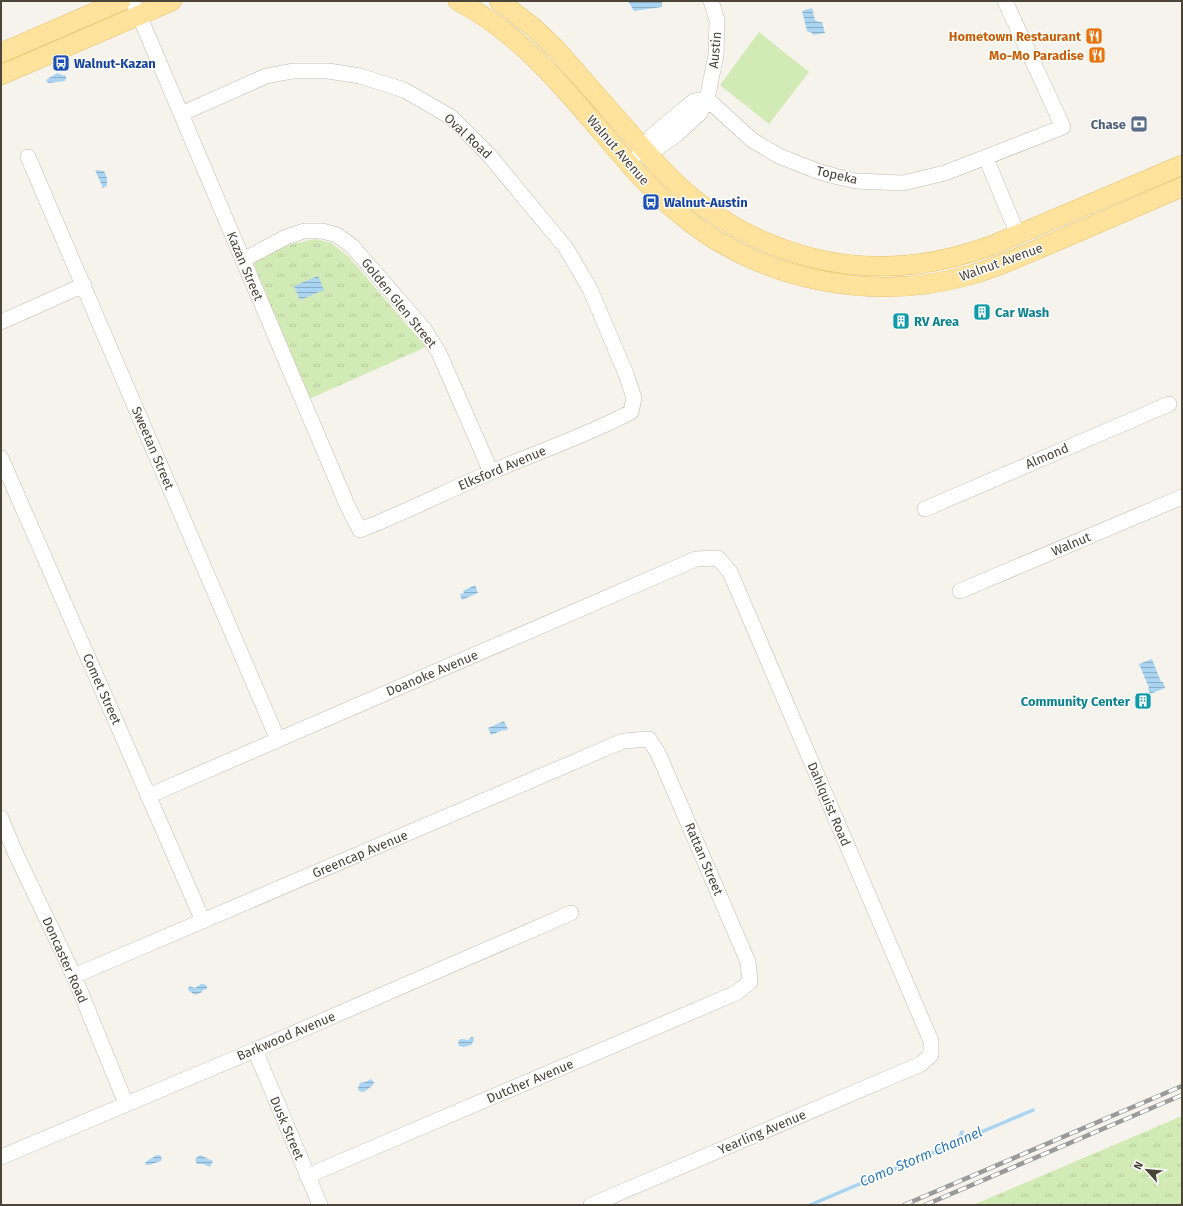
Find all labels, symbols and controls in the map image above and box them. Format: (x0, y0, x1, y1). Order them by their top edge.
restaurant icon: Hometown Restaurant (1084, 26, 1104, 46)
place label: Hometown Restaurant (949, 29, 1082, 44)
street label: Austin (706, 31, 724, 69)
restaurant icon: Mo-Mo Paradise (1087, 45, 1107, 65)
place label: Mo-Mo Paradise (989, 48, 1084, 63)
bus stop icon: Walnut-Kazan (51, 53, 71, 73)
place label: Walnut-Kazan (74, 56, 156, 71)
street label: Oval Road (441, 110, 495, 162)
street label: Walnut Avenue (584, 112, 652, 188)
bank icon: Chase (1129, 114, 1149, 134)
place label: Chase (1091, 117, 1126, 132)
street label: Topeka (815, 163, 859, 187)
bus stop icon: Walnut-Austin (641, 192, 661, 212)
place label: Walnut-Austin (664, 195, 748, 210)
street label: Kazan Street (224, 229, 266, 303)
street label: Walnut Avenue (957, 240, 1045, 284)
street label: Golden Glen Street (358, 255, 440, 351)
building icon: Car Wash (972, 302, 992, 322)
place label: Car Wash (995, 305, 1049, 320)
building icon: RV Area (891, 311, 911, 331)
place label: RV Area (914, 314, 959, 329)
street label: Sweetan Street (129, 404, 177, 492)
street label: Almond (1023, 440, 1071, 472)
street label: Elksford Avenue (456, 443, 548, 493)
street label: Walnut (1049, 529, 1093, 559)
street label: Doanoke Avenue (384, 647, 480, 699)
street label: Comet Street (80, 651, 124, 727)
building icon: Community Center (1133, 691, 1153, 711)
place label: Community Center (1021, 694, 1131, 709)
street label: Dahlquist Road (805, 760, 853, 848)
street label: Rattan Street (682, 820, 726, 898)
street label: Greencap Avenue (310, 827, 410, 881)
street label: Doncaster Road (39, 915, 91, 1005)
street label: Barkwood Avenue (234, 1008, 338, 1064)
street label: Dutcher Avenue (484, 1056, 576, 1106)
street label: Dusk Street (267, 1094, 307, 1162)
street label: Yearling Avenue (716, 1107, 808, 1157)
water label: Como Storm Channel (857, 1123, 985, 1191)
north arrow (1127, 1150, 1167, 1190)
text: N (1131, 1159, 1146, 1172)

